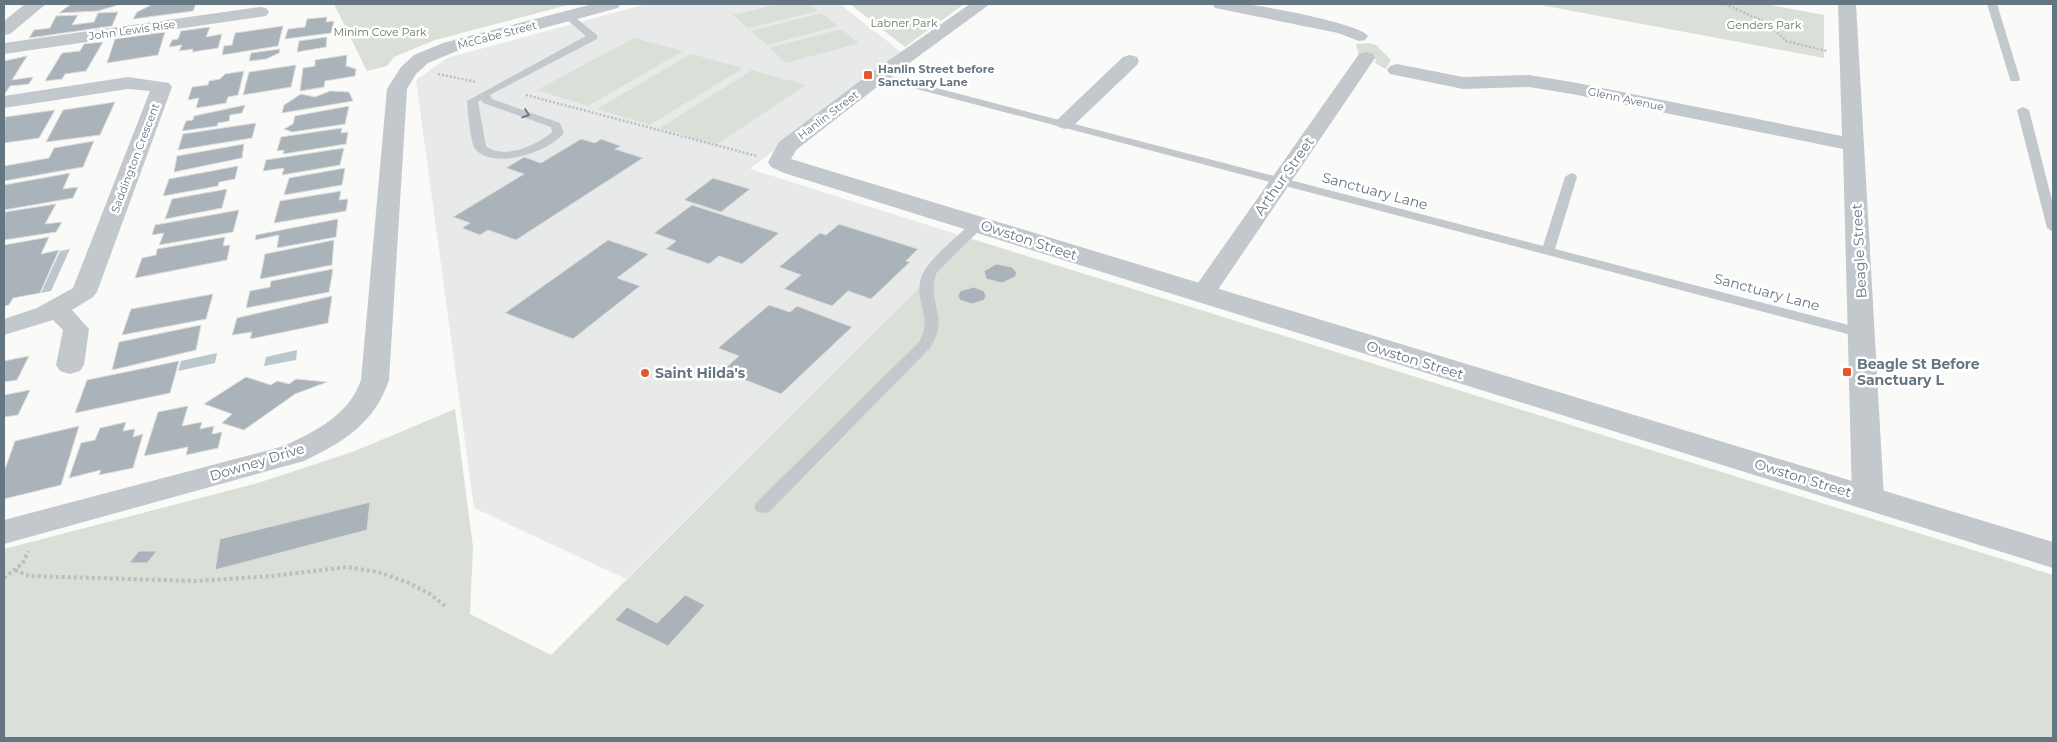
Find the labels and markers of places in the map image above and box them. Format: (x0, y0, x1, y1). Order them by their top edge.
place label: Hanlin Street before Sanctuary Lane (878, 62, 994, 89)
marker: Hanlin Street before Sanctuary Lane (862, 69, 874, 81)
place label: Beagle St Before Sanctuary L (1857, 355, 1980, 389)
place label: Saint Hilda's (655, 364, 746, 382)
marker: Beagle St Before Sanctuary L (1841, 366, 1853, 378)
marker: Saint Hilda's (639, 367, 651, 379)

